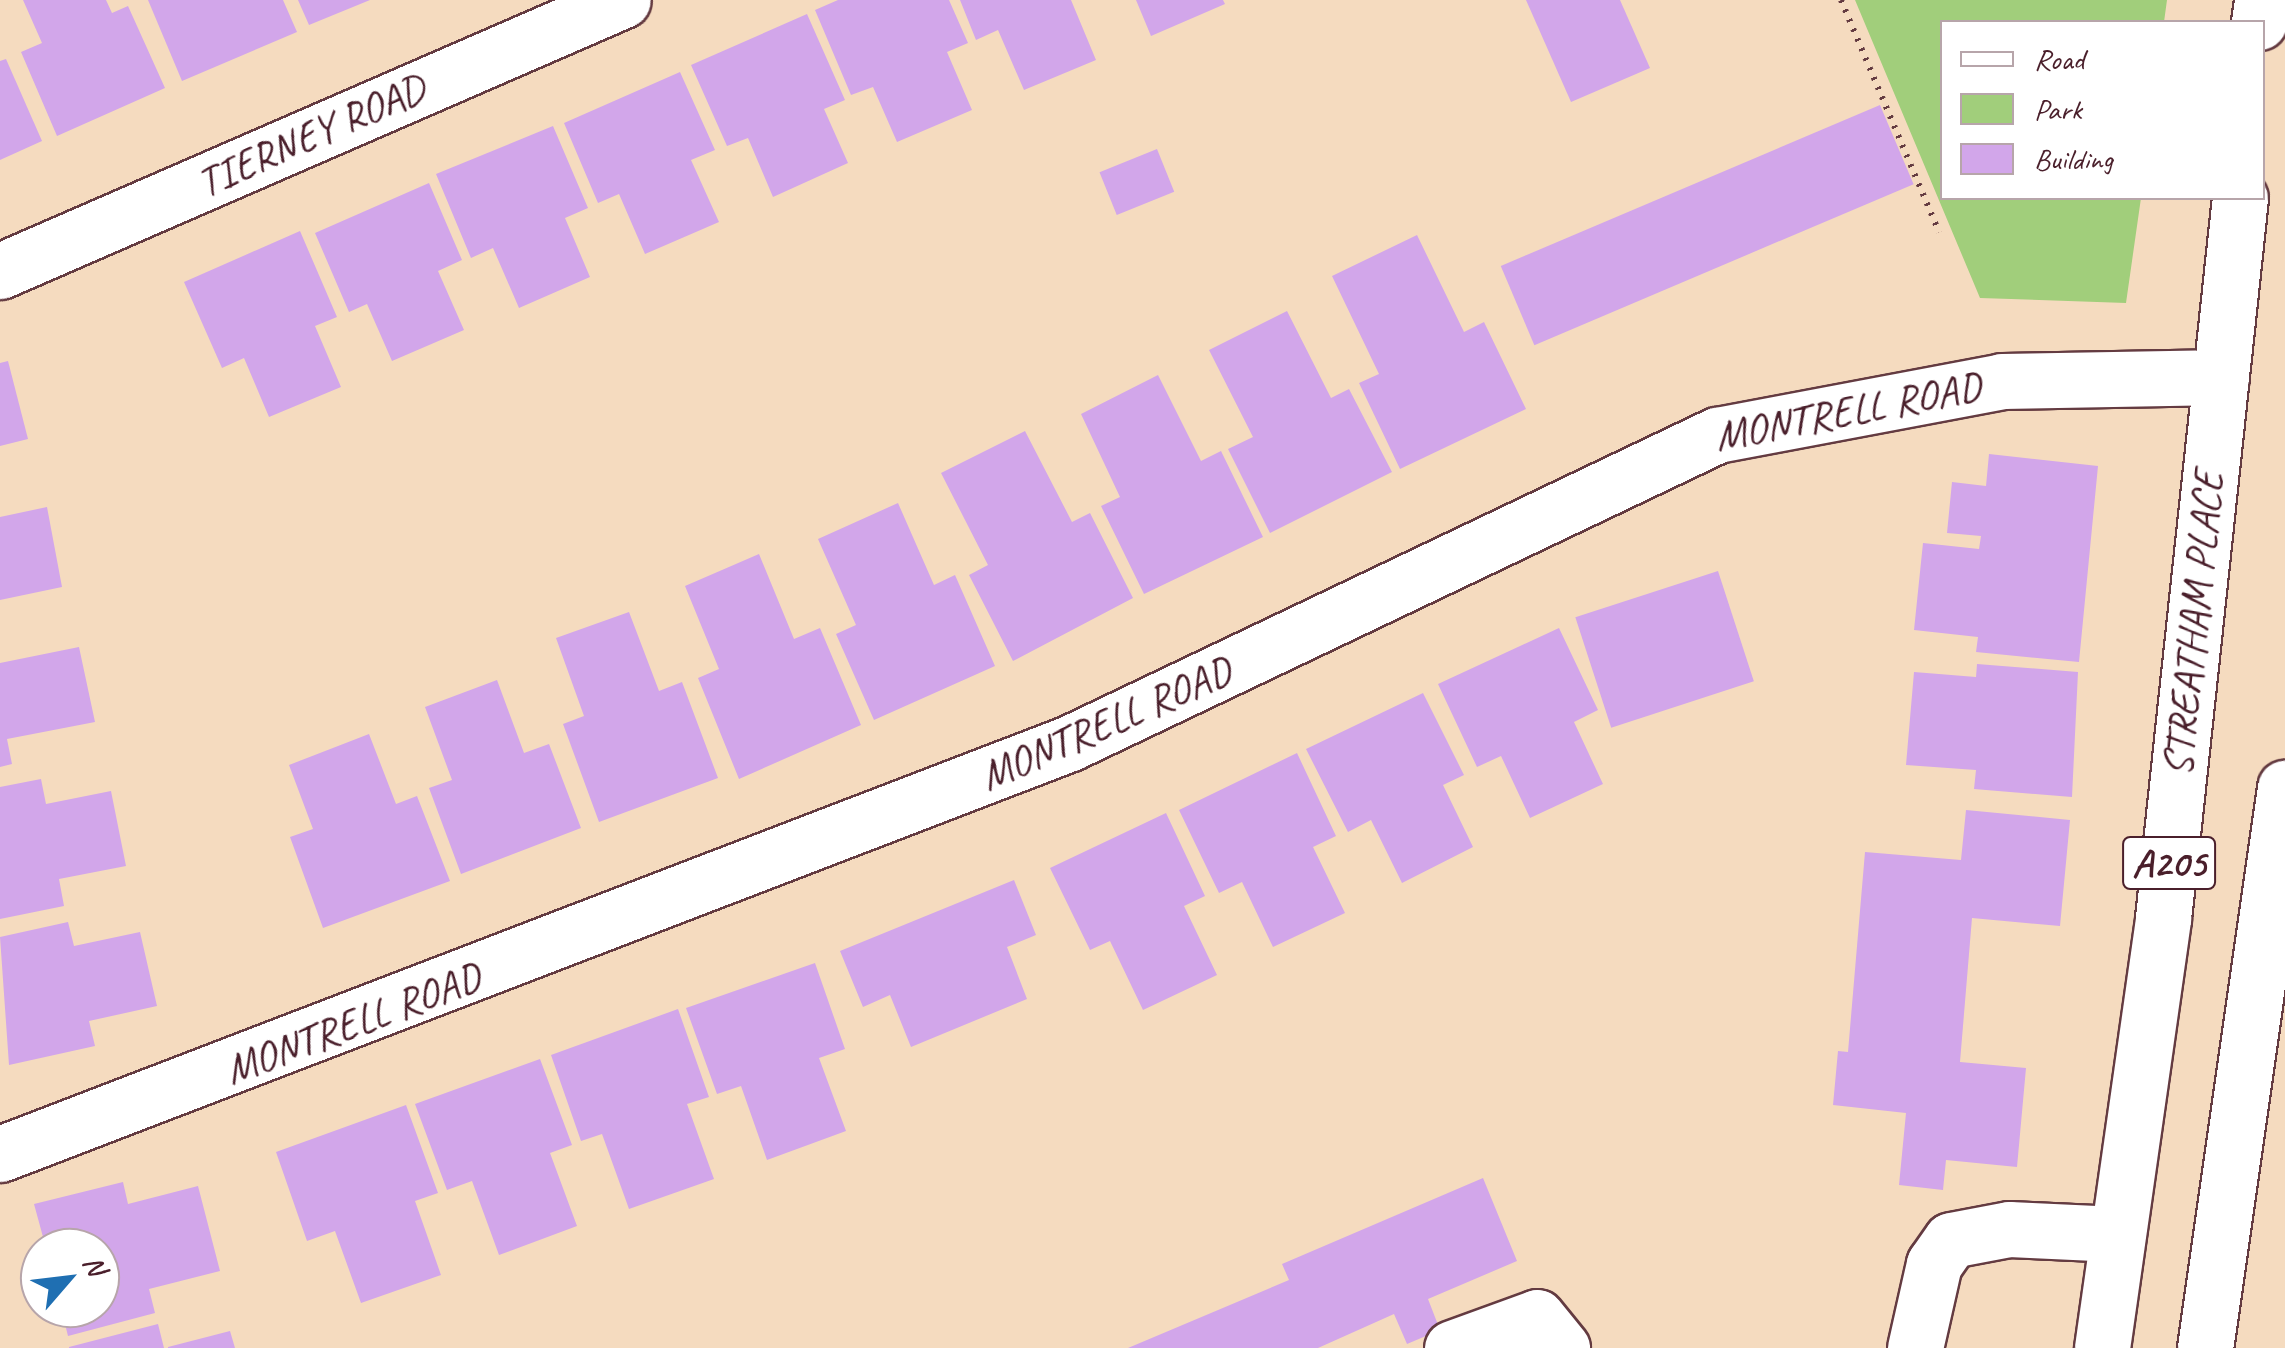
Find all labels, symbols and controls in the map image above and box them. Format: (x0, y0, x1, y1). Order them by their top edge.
legend (1940, 20, 2265, 200)
text: Road (2034, 40, 2084, 78)
street label: TIERNEY ROAD (189, 63, 433, 209)
text: Park (2034, 90, 2082, 128)
text: Building (2034, 140, 2113, 178)
street label: MONTRELL ROAD (1711, 361, 1985, 463)
street label: STREATHAM PLACE (2153, 469, 2235, 779)
street label: MONTRELL ROAD (972, 646, 1240, 802)
road number: A205 (2122, 828, 2216, 898)
street label: MONTRELL ROAD (218, 952, 488, 1096)
north arrow (20, 1228, 120, 1328)
text: N (76, 1249, 115, 1280)

